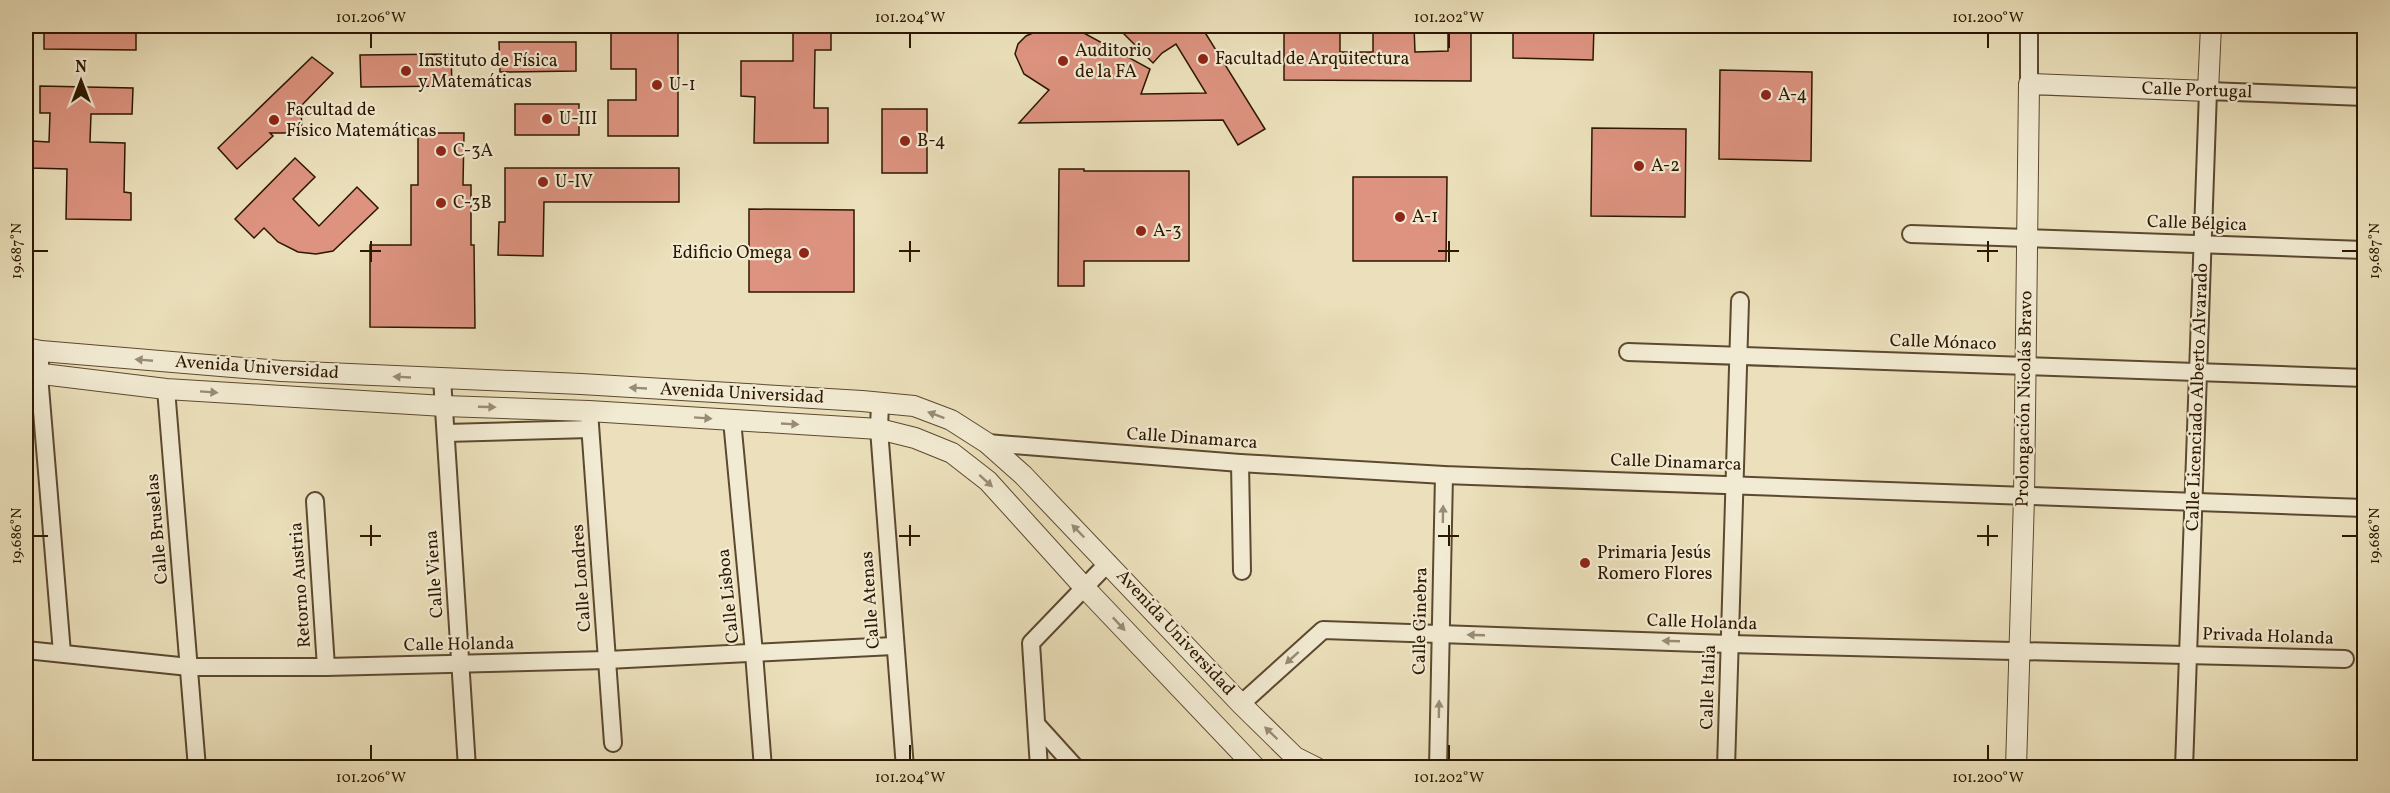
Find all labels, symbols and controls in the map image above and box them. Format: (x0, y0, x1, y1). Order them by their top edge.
text: 101.206°W (336, 8, 406, 29)
text: 101.204°W (875, 8, 945, 29)
text: 101.202°W (1414, 8, 1484, 29)
text: 101.200°W (1952, 8, 2024, 29)
place label: Auditorio de la FA (1075, 39, 1151, 85)
place label: Facultad de Arquitectura (1215, 47, 1409, 72)
place label: Instituto de Física y Matemáticas (418, 49, 558, 95)
north arrow (51, 51, 111, 111)
marker: Facultad de Arquitectura (1196, 52, 1210, 66)
marker: Auditorio de la FA (1056, 54, 1070, 68)
text: N (75, 57, 87, 79)
marker: Instituto de Física y Matemáticas (399, 64, 413, 78)
place label: U-1 (669, 73, 696, 98)
street label: Calle Portugal (2141, 77, 2253, 105)
marker: U-1 (650, 78, 664, 92)
place label: A-4 (1778, 83, 1807, 108)
marker: A-4 (1759, 88, 1773, 102)
place label: Facultad de Físico Matemáticas (286, 98, 437, 144)
place label: U-III (559, 107, 597, 132)
marker: U-III (540, 112, 554, 126)
marker: Facultad de Físico Matemáticas (267, 113, 281, 127)
place label: B-4 (917, 129, 946, 154)
marker: B-4 (898, 134, 912, 148)
place label: C-3A (453, 139, 493, 164)
marker: C-3A (434, 144, 448, 158)
place label: A-2 (1651, 154, 1680, 179)
marker: A-2 (1632, 159, 1646, 173)
place label: U-IV (555, 170, 593, 195)
marker: U-IV (536, 175, 550, 189)
place label: C-3B (453, 191, 492, 216)
marker: C-3B (434, 196, 448, 210)
place label: A-1 (1412, 205, 1438, 230)
marker: A-1 (1393, 210, 1407, 224)
street label: Calle Bélgica (2146, 210, 2248, 238)
place label: A-3 (1153, 219, 1182, 244)
text: 19.687°N (7, 223, 28, 279)
text: 19.687°N (2365, 223, 2386, 279)
marker: A-3 (1134, 224, 1148, 238)
place label: Edificio Omega (672, 241, 792, 266)
marker: Edificio Omega (797, 246, 811, 260)
street label: Calle Licenciado Alberto Alvarado (2181, 263, 2215, 531)
street label: Prolongación Nicolás Bravo (2011, 291, 2039, 507)
street label: Calle Mónaco (1889, 329, 1997, 357)
street label: Avenida Universidad (174, 350, 340, 386)
one-way arrow (135, 355, 154, 365)
one-way arrow (392, 372, 411, 381)
street label: Avenida Universidad (659, 377, 825, 411)
one-way arrow (629, 383, 648, 392)
one-way arrow (199, 387, 218, 396)
one-way arrow (478, 403, 497, 412)
one-way arrow (927, 410, 945, 419)
one-way arrow (694, 414, 713, 423)
one-way arrow (781, 419, 800, 428)
street label: Calle Dinamarca (1126, 422, 1258, 456)
street label: Calle Dinamarca (1610, 448, 1742, 478)
street label: Calle Bruselas (141, 473, 175, 585)
one-way arrow (978, 474, 993, 487)
one-way arrow (1438, 505, 1448, 524)
text: 19.686°N (7, 508, 28, 564)
text: 19.686°N (2365, 508, 2386, 564)
street label: Retorno Austria (284, 521, 318, 649)
street label: Calle Londres (566, 523, 598, 633)
one-way arrow (1071, 525, 1085, 539)
street label: Calle Viena (419, 529, 451, 619)
place label: Primaria Jesús Romero Flores (1597, 541, 1713, 587)
street label: Calle Lisboa (712, 547, 746, 645)
street label: Calle Atenas (855, 550, 887, 650)
marker: Primaria Jesús Romero Flores (1578, 556, 1592, 570)
street label: Avenida Universidad (1110, 564, 1240, 702)
street label: Calle Ginebra (1408, 567, 1434, 675)
street label: Calle Holanda (1646, 609, 1758, 637)
one-way arrow (1111, 616, 1125, 630)
street label: Privada Holanda (2202, 622, 2334, 652)
one-way arrow (1467, 630, 1486, 639)
street label: Calle Holanda (403, 632, 515, 658)
one-way arrow (1662, 637, 1681, 646)
street label: Calle Italia (1695, 644, 1723, 730)
one-way arrow (1285, 651, 1300, 664)
one-way arrow (1434, 700, 1444, 719)
one-way arrow (1264, 726, 1278, 740)
text: 101.206°W (336, 768, 406, 789)
text: 101.204°W (875, 768, 945, 789)
text: 101.202°W (1414, 768, 1484, 789)
text: 101.200°W (1952, 768, 2024, 789)

